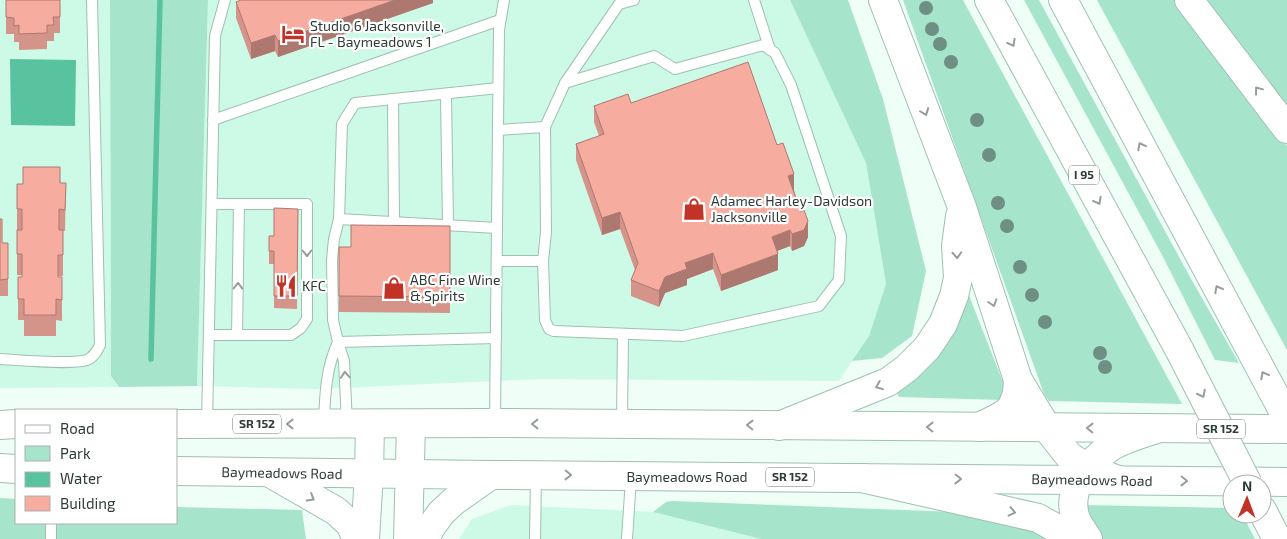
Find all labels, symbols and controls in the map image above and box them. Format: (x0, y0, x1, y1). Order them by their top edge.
place label: Studio 6 Jacksonville, FL - Baymeadows 1 (310, 17, 444, 50)
hotel icon: Studio 6 Jacksonville, FL - Baymeadows 1 (280, 21, 306, 47)
one-way arrow (1006, 38, 1016, 47)
one-way arrow (1255, 87, 1263, 96)
one-way arrow (919, 108, 929, 116)
one-way arrow (1138, 142, 1148, 151)
road number: I 95 (1069, 166, 1099, 184)
place label: Adamec Harley-Davidson Jacksonville (711, 192, 872, 225)
shop icon: Adamec Harley-Davidson Jacksonville (681, 196, 707, 222)
one-way arrow (1092, 196, 1102, 205)
one-way arrow (302, 250, 312, 257)
one-way arrow (951, 251, 962, 259)
place label: ABC Fine Wine & Spirits (410, 271, 501, 304)
restaurant icon: KFC (273, 273, 299, 299)
shop icon: ABC Fine Wine & Spirits (381, 275, 407, 301)
place label: KFC (302, 277, 326, 294)
one-way arrow (233, 282, 243, 290)
one-way arrow (1214, 286, 1224, 295)
one-way arrow (987, 298, 997, 307)
one-way arrow (340, 371, 351, 379)
one-way arrow (1260, 371, 1270, 380)
one-way arrow (875, 380, 883, 390)
one-way arrow (1196, 389, 1206, 398)
legend (15, 409, 178, 524)
road number: SR 152 (233, 414, 281, 434)
text: Road (60, 419, 95, 437)
one-way arrow (285, 419, 293, 429)
one-way arrow (531, 419, 538, 429)
road number: SR 152 (1197, 419, 1245, 438)
one-way arrow (746, 420, 754, 430)
one-way arrow (926, 422, 934, 432)
one-way arrow (1085, 423, 1093, 433)
text: Park (60, 444, 91, 462)
street label: Baymeadows Road (221, 463, 343, 482)
street label: Baymeadows Road (626, 468, 748, 485)
road number: SR 152 (766, 468, 814, 487)
text: Water (60, 469, 102, 487)
one-way arrow (564, 470, 572, 480)
street label: Baymeadows Road (1031, 470, 1153, 489)
one-way arrow (954, 474, 962, 484)
north arrow (1222, 474, 1272, 524)
one-way arrow (1180, 476, 1188, 486)
text: N (1242, 477, 1252, 494)
one-way arrow (306, 492, 315, 502)
text: Building (60, 494, 116, 512)
one-way arrow (1007, 506, 1016, 517)

